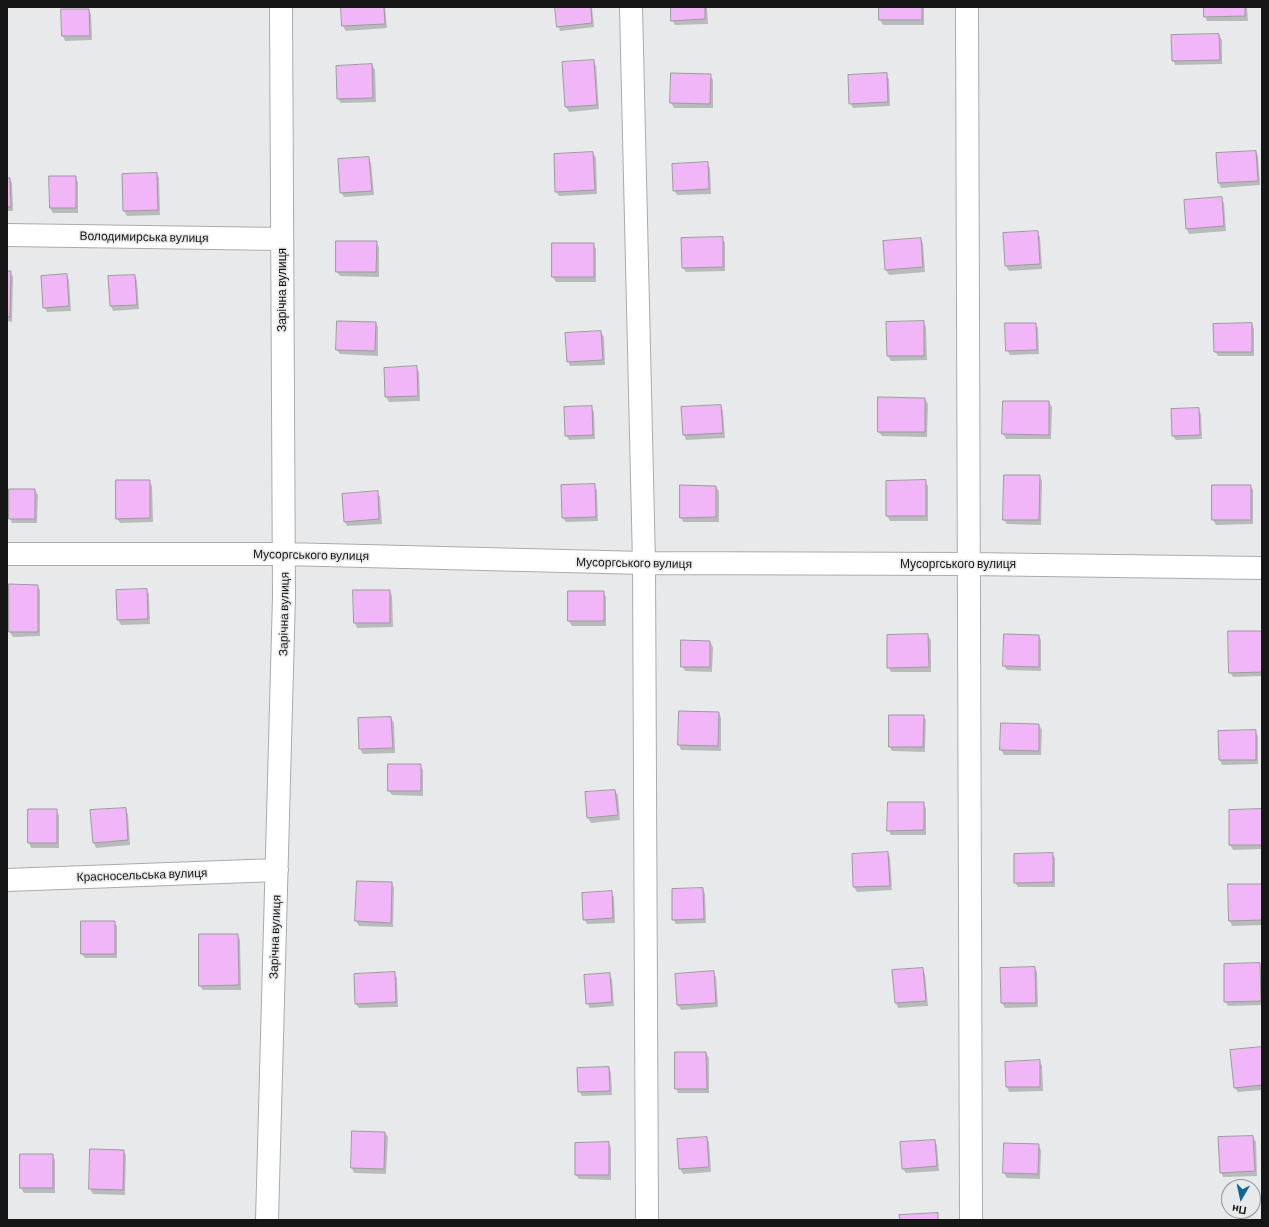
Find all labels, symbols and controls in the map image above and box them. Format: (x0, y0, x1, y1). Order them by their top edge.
street label: Володимирська вулиця (79, 229, 209, 245)
street label: Зарічна вулиця (275, 248, 289, 332)
street label: Мусоргського вулиця (253, 547, 369, 563)
street label: Мусоргського вулиця (576, 555, 692, 571)
street label: Мусоргського вулиця (900, 557, 1016, 571)
street label: Зарічна вулиця (276, 572, 292, 656)
street label: Красносельська вулиця (76, 866, 208, 884)
street label: Зарічна вулиця (266, 895, 284, 979)
north arrow (1221, 1179, 1261, 1219)
text: Пн (1231, 1203, 1247, 1218)

